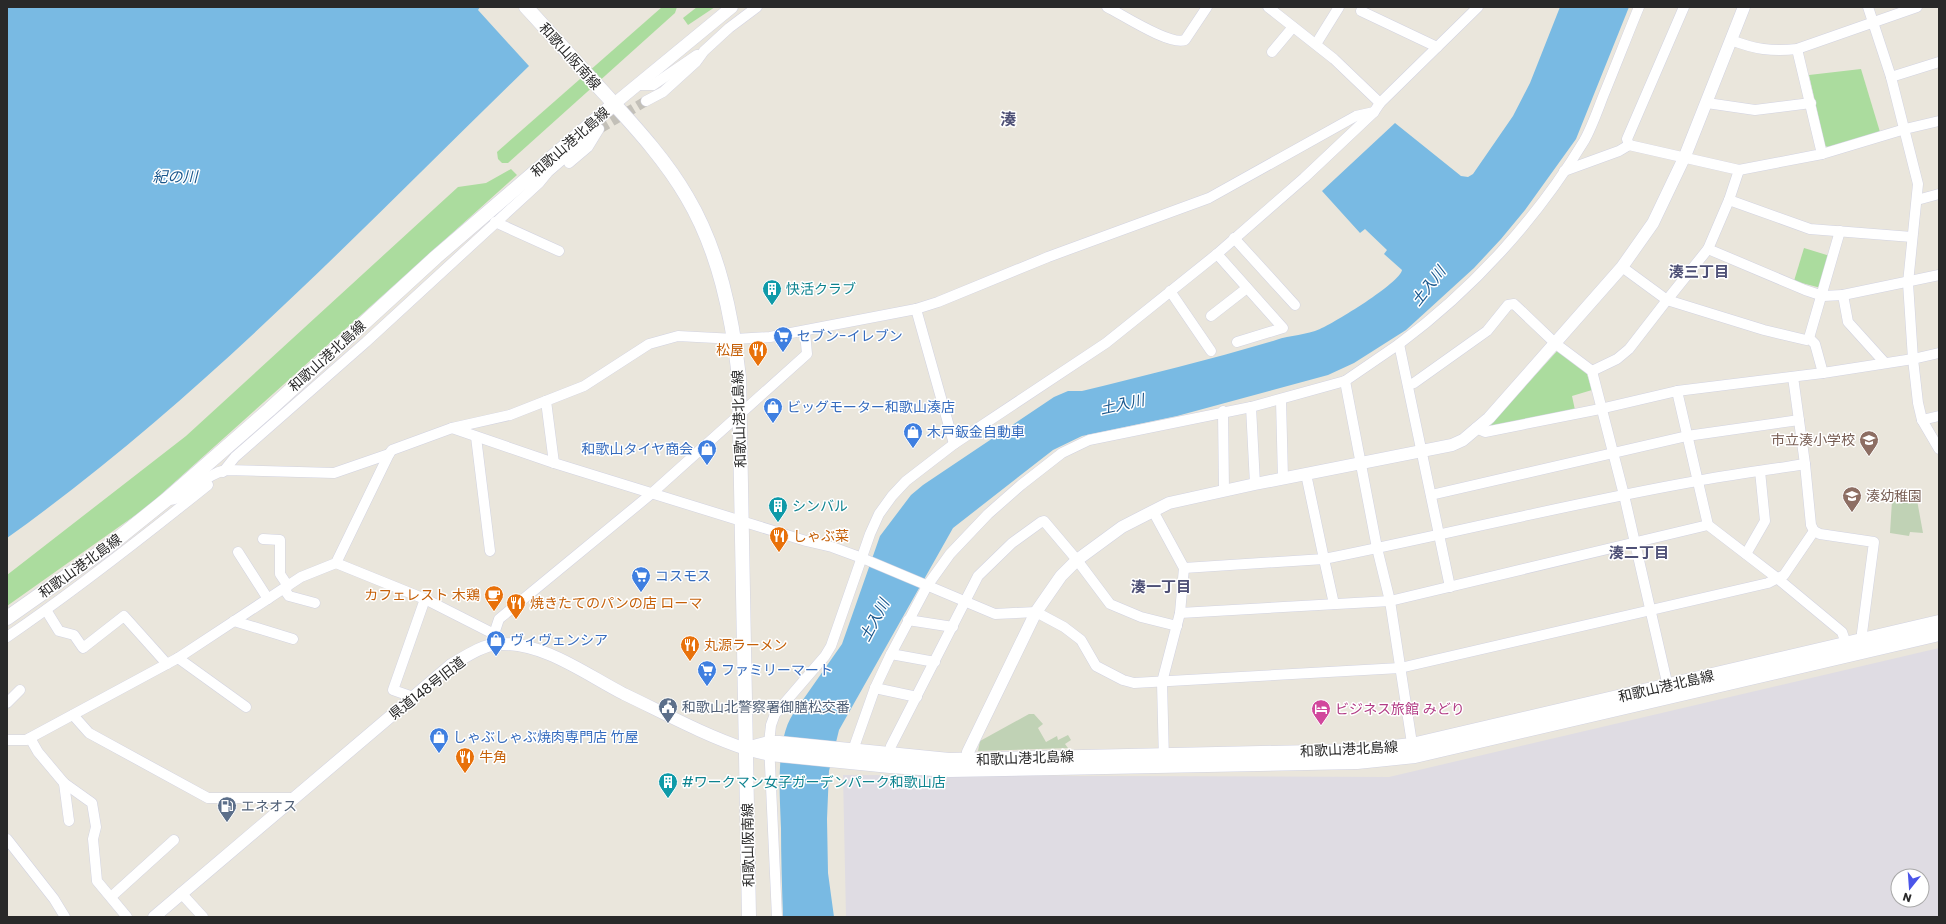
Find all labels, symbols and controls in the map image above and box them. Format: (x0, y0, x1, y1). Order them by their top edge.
street label: 和歌山阪南線 (534, 18, 606, 94)
street label: 和歌山港北島線 (526, 102, 614, 182)
district label: 湊 (1000, 108, 1016, 131)
water label: 紀の川 (152, 166, 199, 187)
water label: 土入川 (1406, 260, 1451, 310)
district label: 湊三丁目 (1669, 261, 1729, 282)
building icon: 快活クラブ (761, 278, 783, 306)
place label: 快活クラブ (786, 279, 856, 299)
street label: 和歌山港北島線 (284, 316, 370, 396)
supermarket icon: セブン-イレブン (772, 325, 794, 353)
place label: セブン-イレブン (797, 326, 903, 346)
restaurant icon: 松屋 (747, 339, 769, 367)
place label: 松屋 (716, 340, 744, 360)
street label: 和歌山港北島線 (727, 370, 751, 468)
water label: 土入川 (1098, 389, 1148, 419)
shop icon: ビッグモーター和歌山湊店 (762, 396, 784, 424)
place label: ビッグモーター和歌山湊店 (787, 397, 955, 417)
shop icon: 木戸鈑金自動車 (902, 421, 924, 449)
place label: 木戸鈑金自動車 (927, 422, 1025, 442)
school or university icon: 市立湊小学校 (1858, 429, 1880, 457)
place label: 市立湊小学校 (1771, 430, 1855, 450)
shop icon: 和歌山タイヤ商会 (696, 438, 718, 466)
place label: 和歌山タイヤ商会 (581, 439, 693, 459)
school or university icon: 湊幼稚園 (1841, 485, 1863, 513)
place label: 湊幼稚園 (1866, 486, 1922, 506)
building icon: シンバル (767, 495, 789, 523)
place label: シンバル (792, 496, 848, 516)
restaurant icon: しゃぶ菜 (768, 525, 790, 553)
place label: しゃぶ菜 (793, 526, 849, 546)
street label: 和歌山港北島線 (34, 529, 126, 603)
district label: 湊二丁目 (1609, 542, 1669, 563)
supermarket icon: コスモス (630, 565, 652, 593)
place label: コスモス (655, 566, 711, 586)
district label: 湊一丁目 (1131, 576, 1191, 597)
cafe icon: カフェレスト 木鶏 (483, 584, 505, 612)
place label: カフェレスト 木鶏 (364, 585, 480, 605)
restaurant icon: 焼きたてのパンの店 ローマ (505, 592, 527, 620)
place label: 焼きたてのパンの店 ローマ (530, 593, 702, 613)
water label: 土入川 (854, 593, 895, 645)
shop icon: ヴィヴェンシア (485, 629, 507, 657)
place label: ヴィヴェンシア (510, 630, 608, 650)
restaurant icon: 丸源ラーメン (679, 634, 701, 662)
place label: 丸源ラーメン (704, 635, 787, 655)
street label: 県道148号旧道 (385, 652, 469, 724)
supermarket icon: ファミリーマート (696, 659, 718, 687)
place label: ファミリーマート (721, 660, 833, 680)
street label: 和歌山港北島線 (1616, 665, 1716, 707)
public building icon: 和歌山北警察署御膳松交番 (657, 696, 679, 724)
place label: 和歌山北警察署御膳松交番 (682, 697, 850, 717)
hotel icon: ビジネス旅館 みどり (1310, 698, 1332, 726)
place label: ビジネス旅館 みどり (1335, 699, 1465, 719)
shop icon: しゃぶしゃぶ焼肉専門店 竹屋 (428, 726, 450, 754)
place label: しゃぶしゃぶ焼肉専門店 竹屋 (453, 727, 639, 747)
street label: 和歌山港北島線 (1300, 736, 1398, 762)
restaurant icon: 牛角 (454, 746, 476, 774)
street label: 和歌山港北島線 (976, 746, 1074, 770)
place label: 牛角 (479, 747, 507, 767)
building icon: #ワークマン女子ガーデンパーク和歌山店 (657, 771, 679, 799)
place label: #ワークマン女子ガーデンパーク和歌山店 (682, 772, 946, 792)
fuel station icon: エネオス (216, 795, 238, 823)
place label: エネオス (241, 796, 297, 816)
street label: 和歌山阪南線 (737, 803, 759, 887)
north arrow (1890, 868, 1930, 908)
text: N (1901, 889, 1913, 906)

